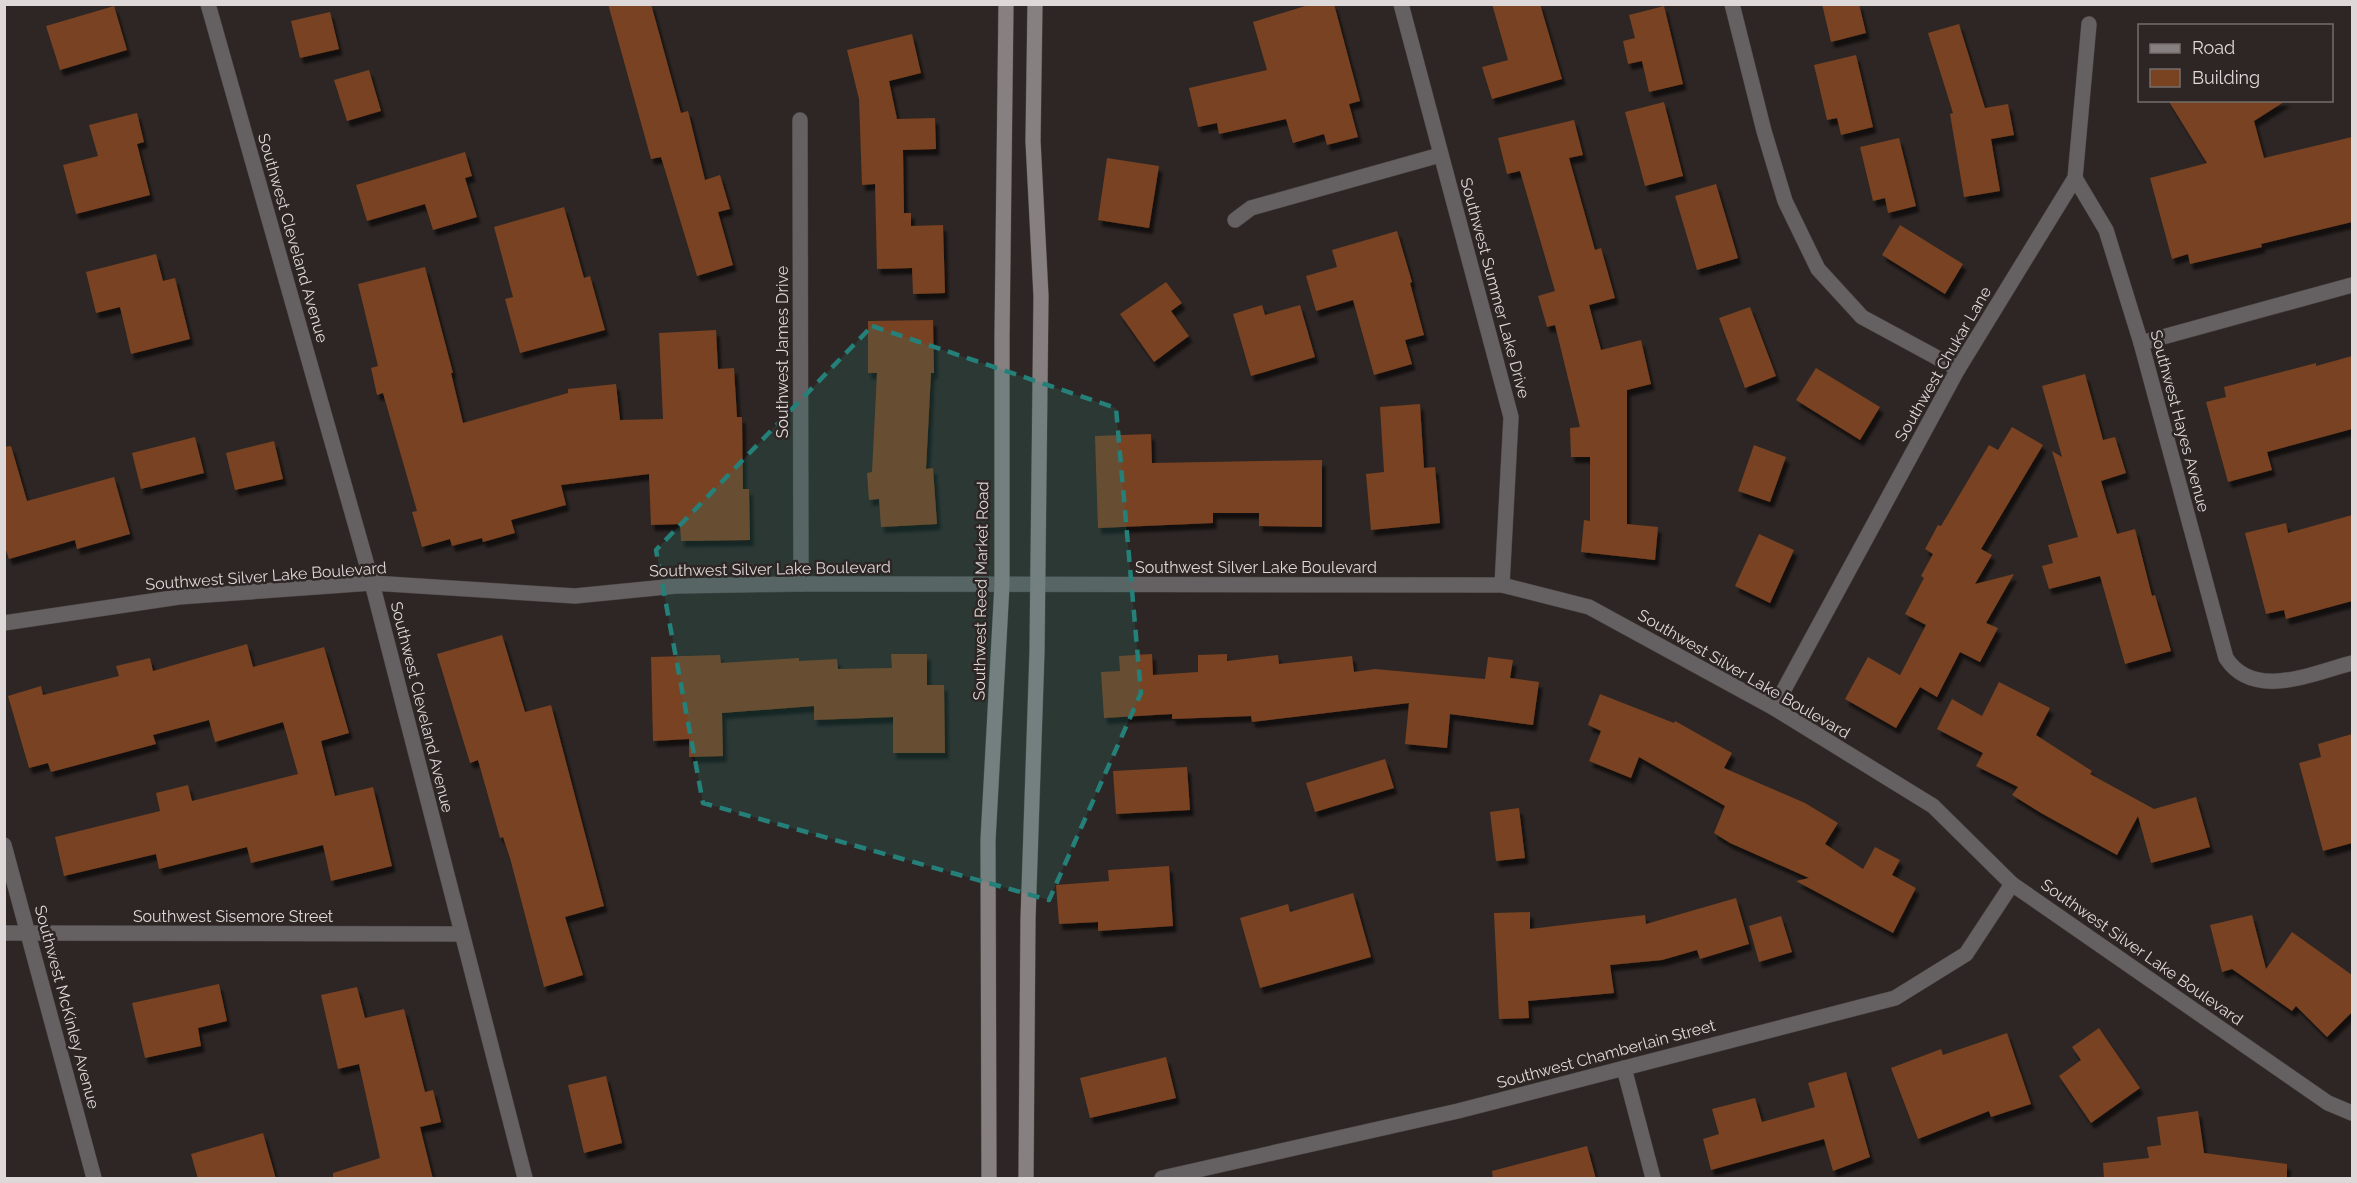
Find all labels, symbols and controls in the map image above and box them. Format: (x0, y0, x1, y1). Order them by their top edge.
legend (2138, 24, 2333, 102)
text: Road (2192, 37, 2235, 58)
text: Building (2192, 67, 2260, 88)
street label: Southwest Cleveland Avenue (254, 131, 332, 345)
street label: Southwest Summer Lake Drive (1456, 176, 1534, 400)
street label: Southwest James Drive (773, 266, 792, 438)
street label: Southwest Chukar Lane (1891, 283, 1995, 445)
street label: Southwest Hayes Avenue (2147, 328, 2213, 514)
street label: Southwest Reed Market Road (970, 481, 992, 701)
street label: Southwest Silver Lake Boulevard (649, 557, 891, 581)
street label: Southwest Silver Lake Boulevard (145, 558, 387, 594)
street label: Southwest Silver Lake Boulevard (1135, 558, 1377, 577)
street label: Southwest Cleveland Avenue (387, 600, 457, 814)
street label: Southwest Silver Lake Boulevard (1635, 605, 1854, 743)
street label: Southwest Silver Lake Boulevard (2037, 875, 2247, 1029)
street label: Southwest McKinley Avenue (31, 903, 103, 1111)
street label: Southwest Sisemore Street (133, 907, 334, 926)
street label: Southwest Chamberlain Street (1495, 1015, 1718, 1092)

